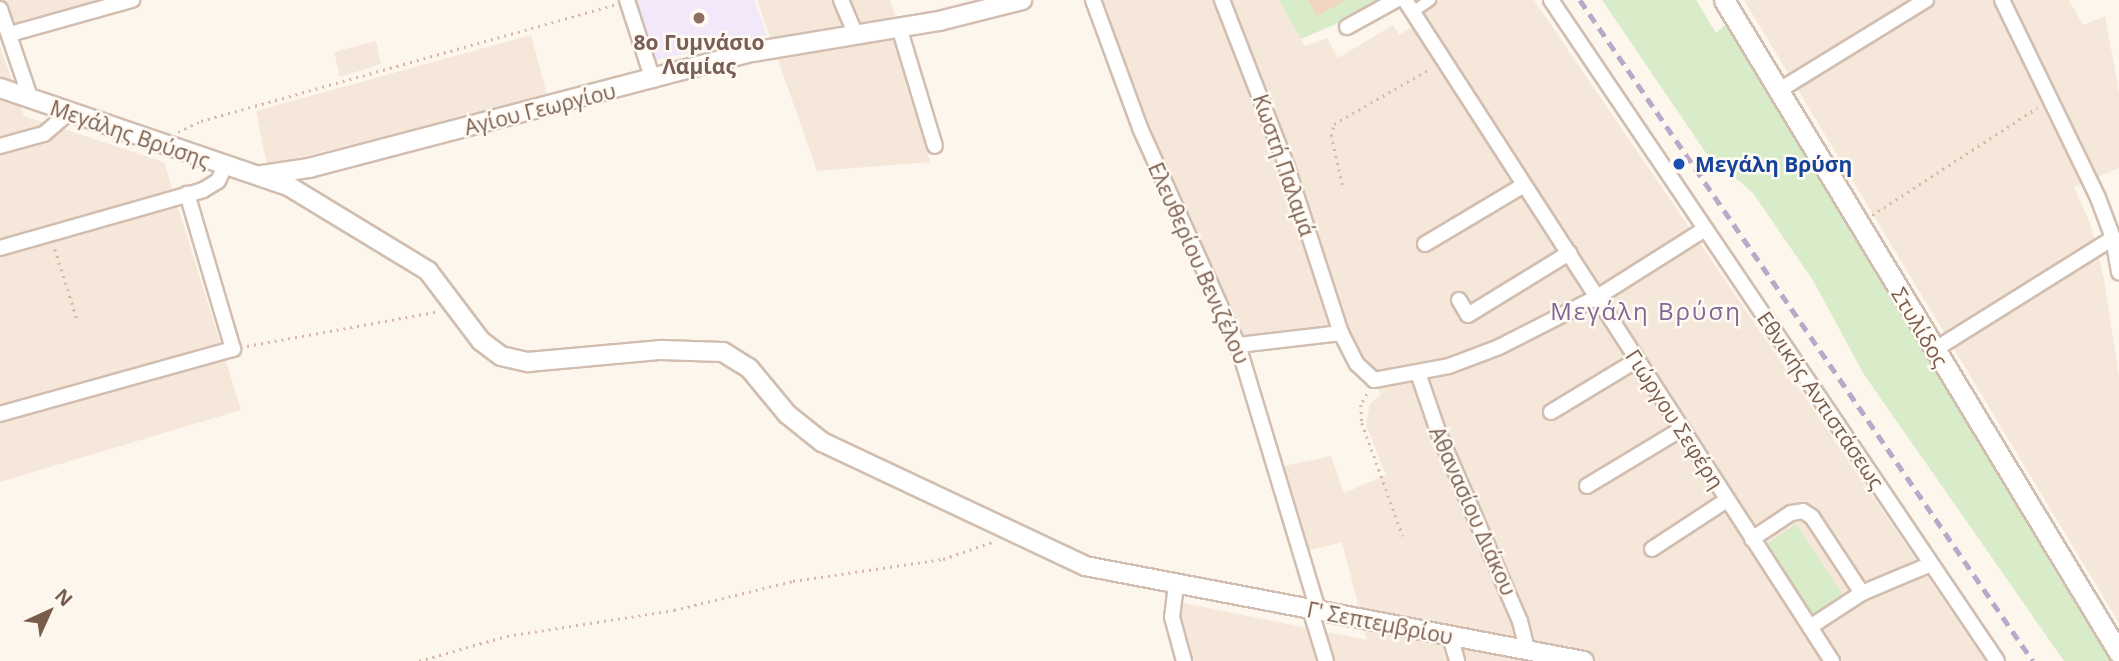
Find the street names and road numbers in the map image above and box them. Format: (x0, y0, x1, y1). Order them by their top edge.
street label: Αγίου Γεωργίου (462, 78, 618, 140)
street label: Κωστή Παλαμά (1248, 91, 1320, 239)
street label: Μεγάλης Βρύσης (47, 95, 213, 173)
street label: Ελευθερίου Βενιζέλου (1143, 158, 1255, 368)
street label: Στυλίδος (1886, 283, 1954, 371)
street label: Εθνικής Αντιστάσεως (1752, 306, 1890, 494)
street label: Γιώργου Σεφέρη (1621, 345, 1729, 493)
street label: Αθανασίου Διάκου (1424, 423, 1522, 599)
street label: Γ' Σεπτεμβρίου (1305, 597, 1455, 649)

